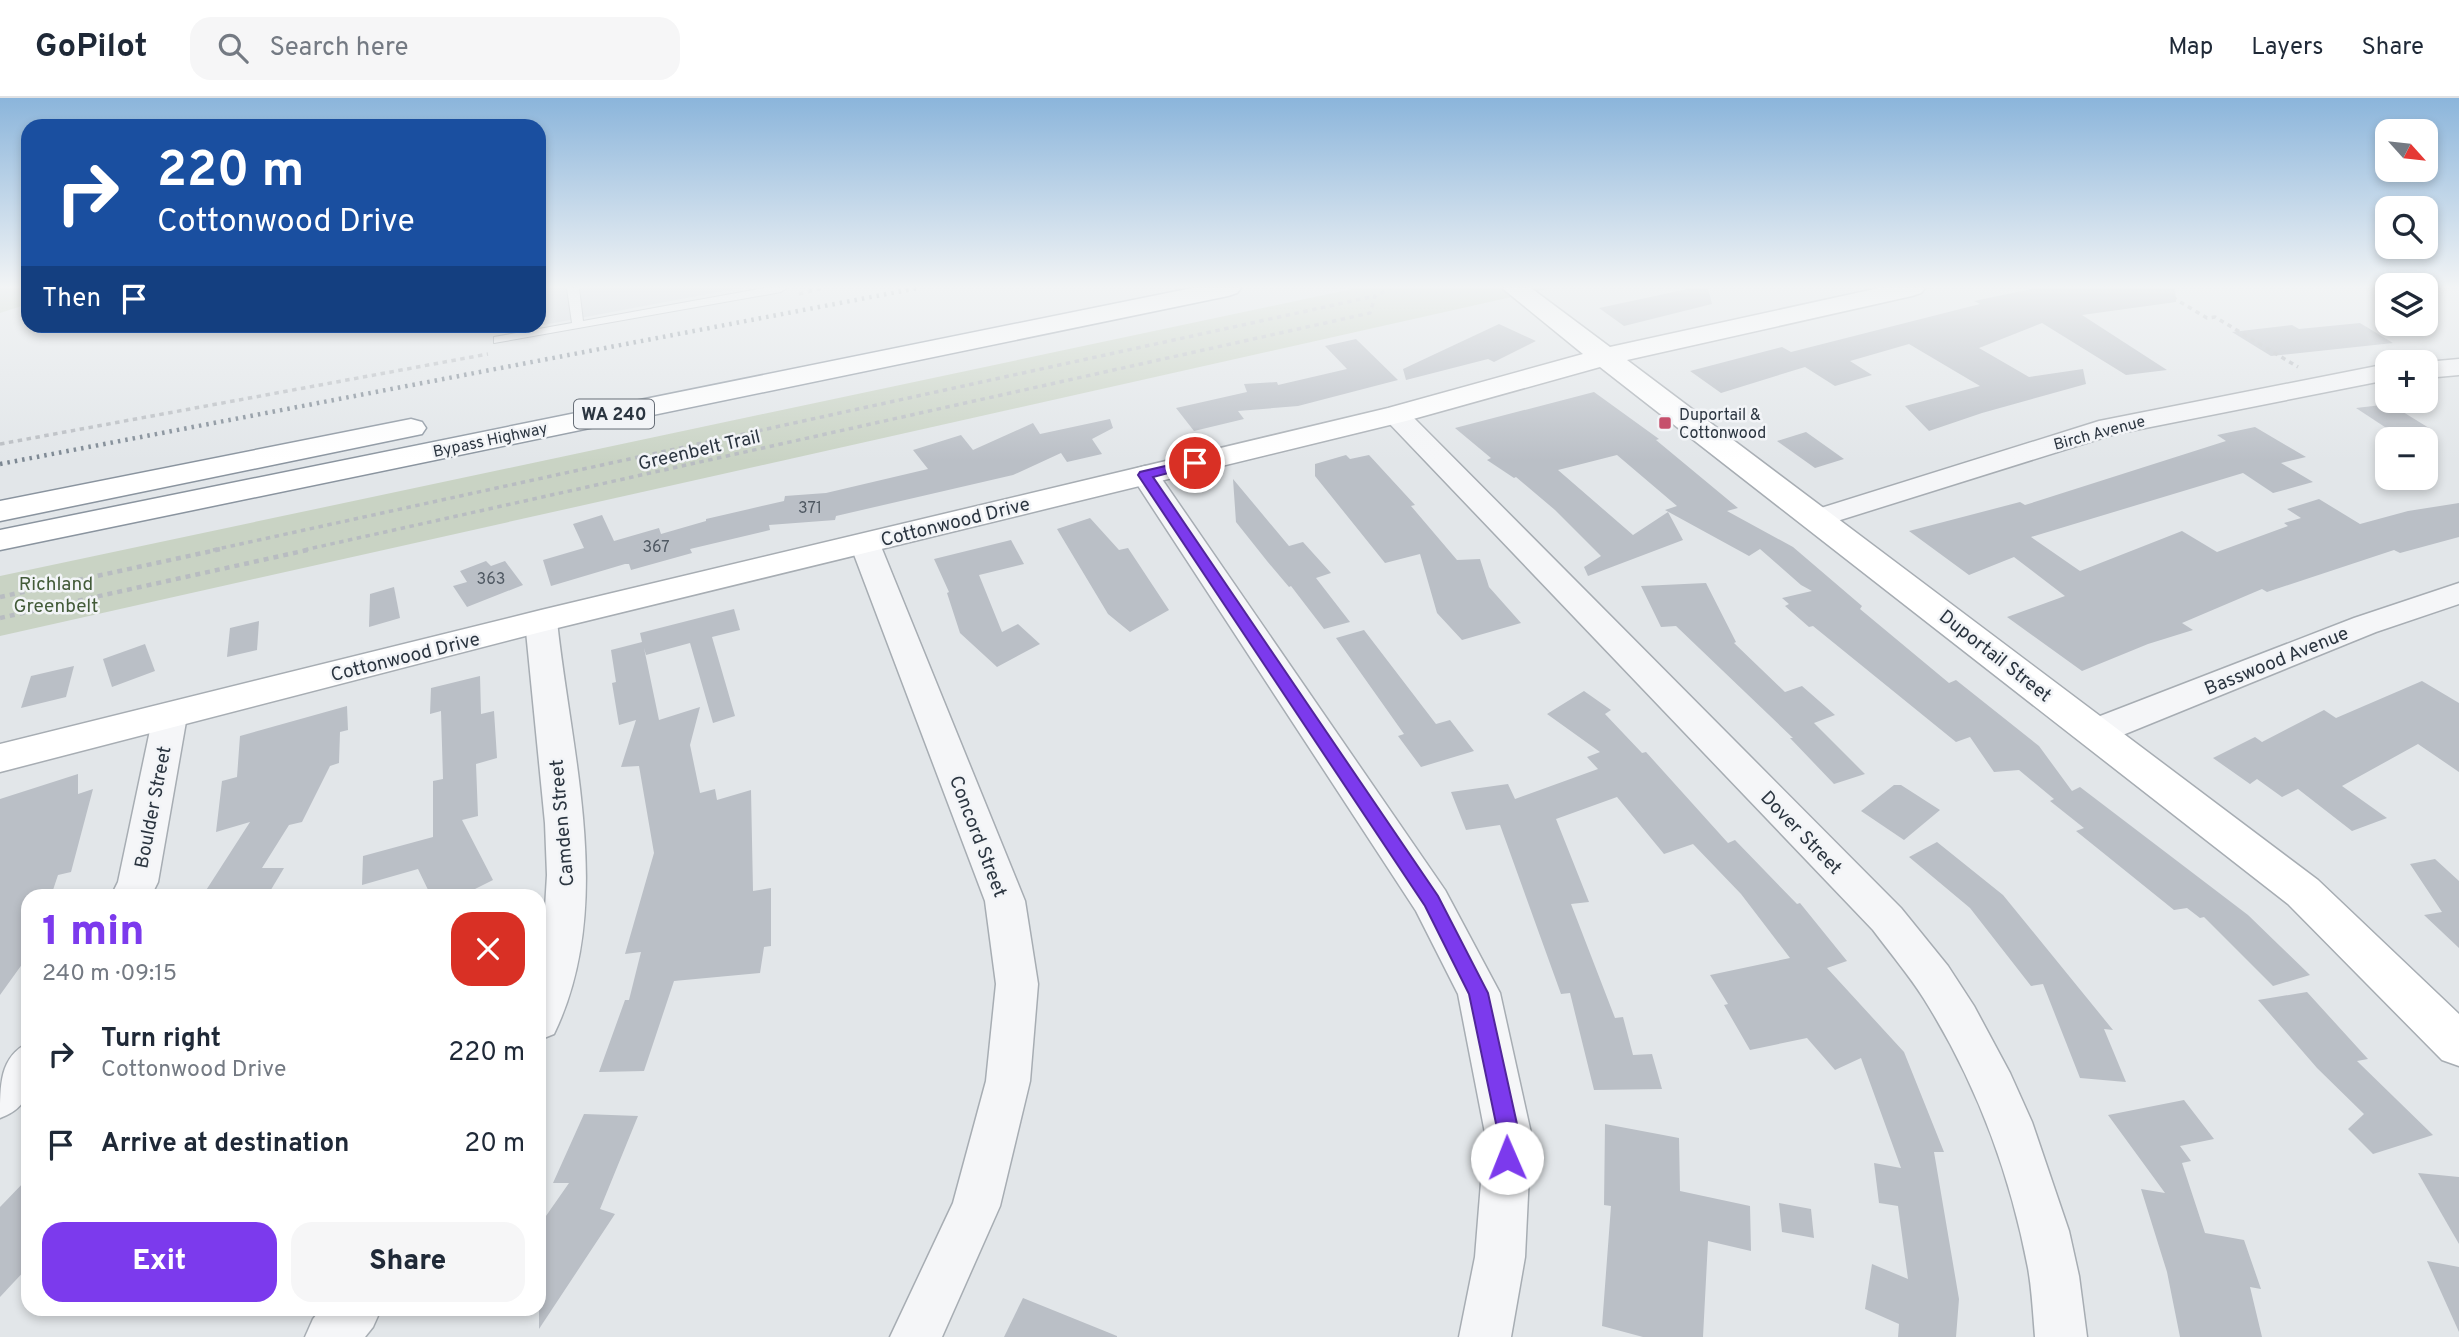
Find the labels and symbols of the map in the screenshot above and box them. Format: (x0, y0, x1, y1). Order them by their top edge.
north arrow (2375, 119, 2438, 182)
road number: WA 240 (574, 400, 654, 428)
place label: Duportail & Cottonwood (1679, 406, 1766, 444)
street label: Birch Avenue (2052, 412, 2148, 456)
marker: Duportail & Cottonwood (1657, 415, 1673, 431)
street label: Bypass Highway (431, 419, 549, 463)
street label: Greenbelt Trail (636, 425, 763, 477)
pin (1165, 433, 1225, 493)
street label: Cottonwood Drive (878, 493, 1033, 553)
house number: 371 (798, 499, 822, 519)
house number: 367 (642, 538, 670, 558)
house number: 363 (477, 570, 505, 590)
park label: Richland Greenbelt (13, 573, 99, 619)
street label: Duportail Street (1934, 605, 2056, 708)
street label: Basswood Avenue (2201, 622, 2352, 702)
street label: Cottonwood Drive (328, 628, 483, 688)
street label: Boulder Street (130, 744, 178, 871)
street label: Camden Street (545, 758, 581, 887)
street label: Concord Street (943, 772, 1011, 901)
street label: Dover Street (1755, 786, 1847, 880)
position arrow (1470, 1121, 1544, 1195)

